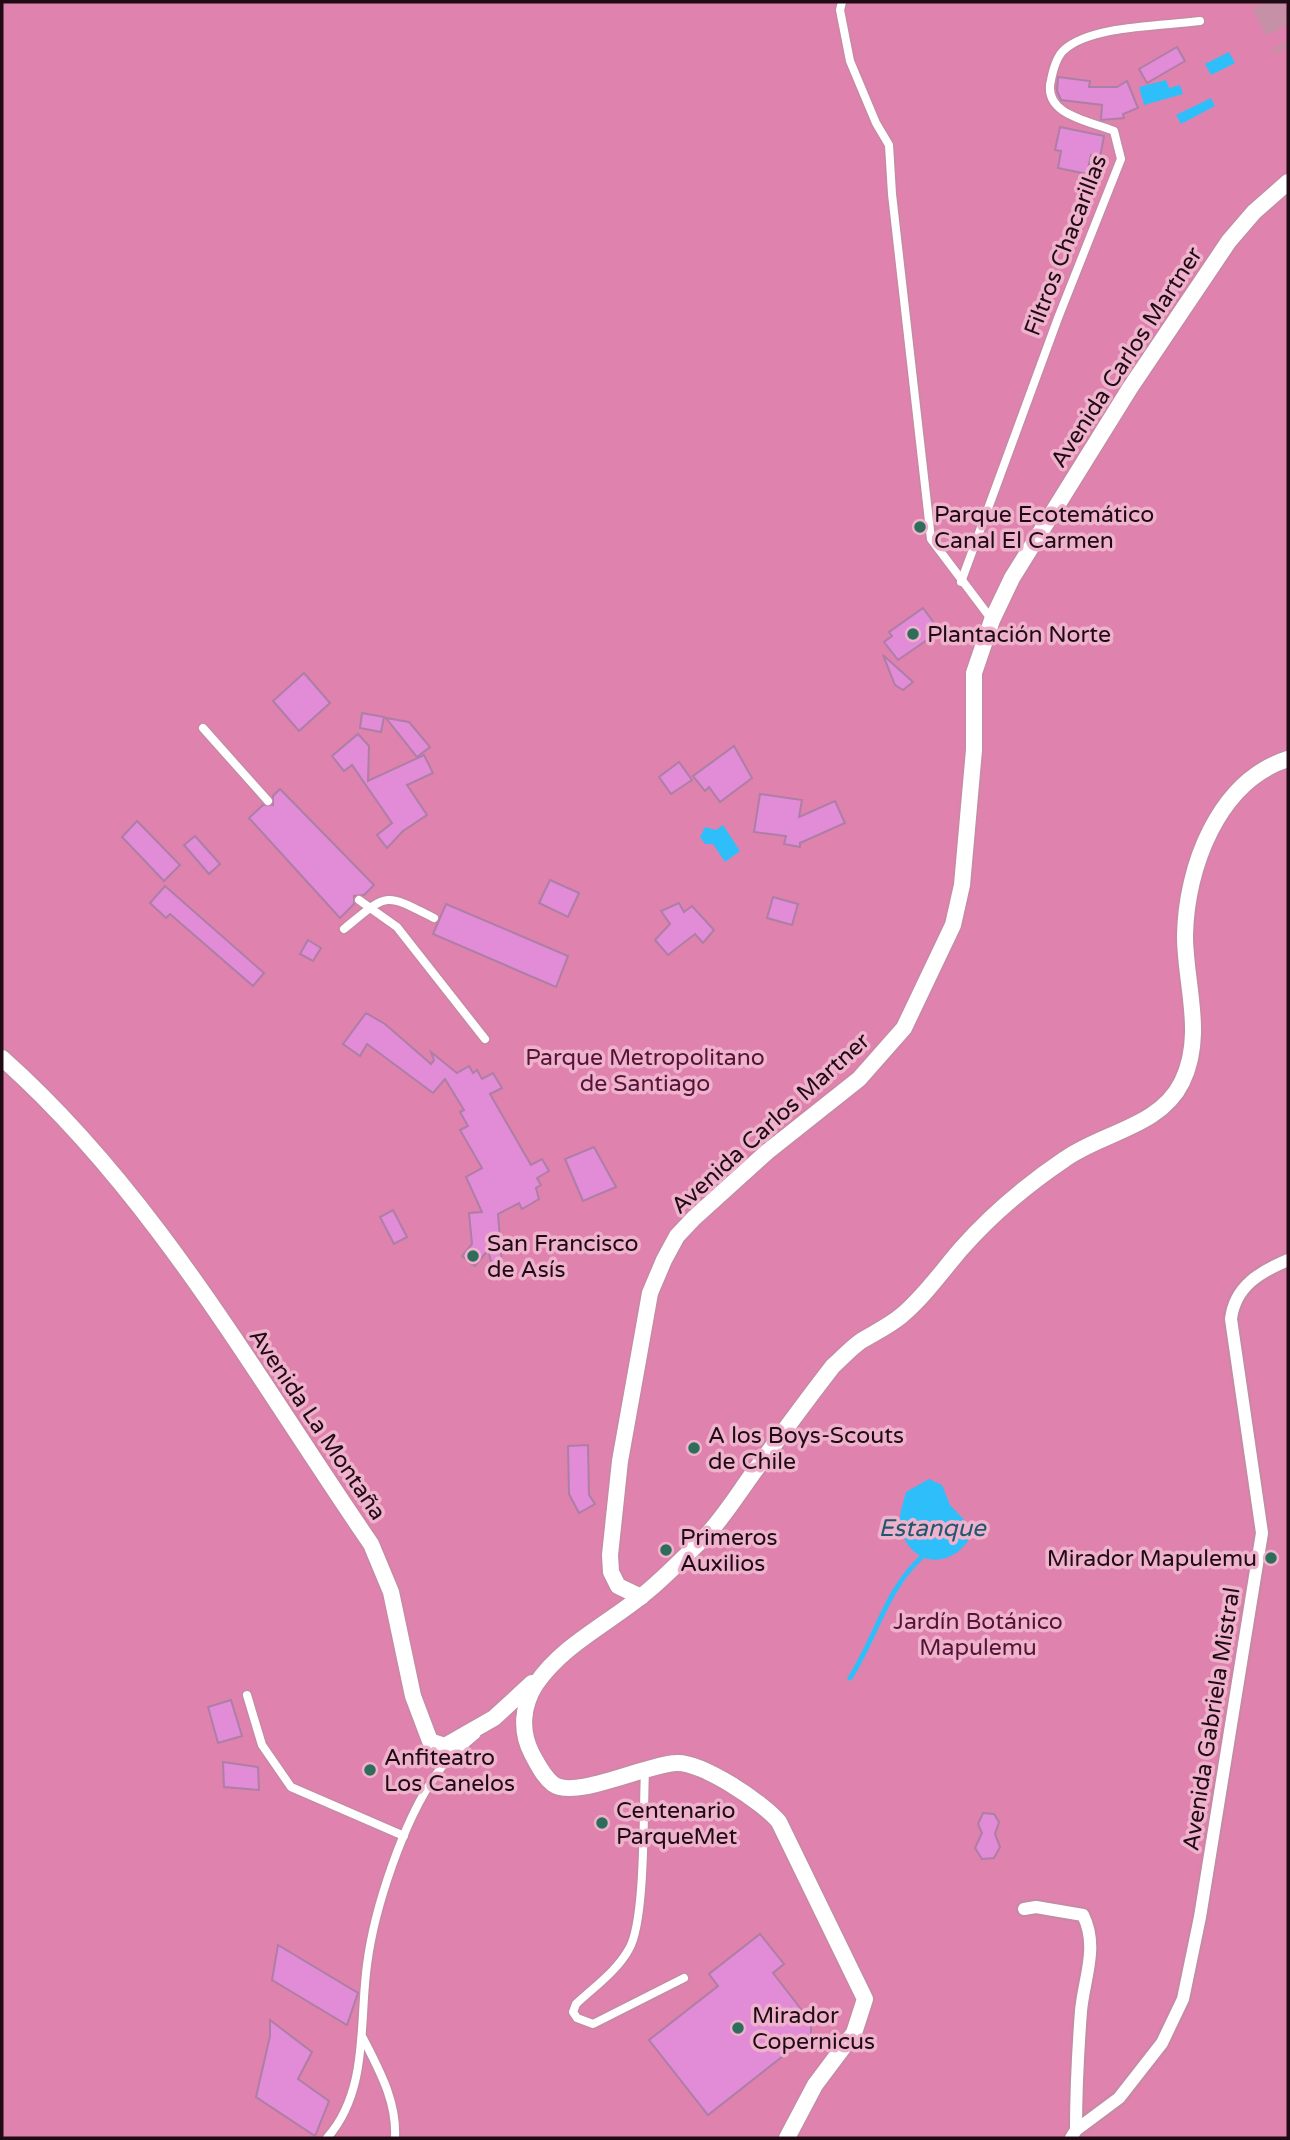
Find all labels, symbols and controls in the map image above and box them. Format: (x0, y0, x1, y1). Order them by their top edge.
street label: Filtros Chacarillas (1019, 151, 1113, 340)
street label: Avenida Carlos Martner (1045, 242, 1209, 473)
place label: Parque Ecotemático Canal El Carmen (934, 501, 1154, 555)
marker: Parque Ecotemático Canal El Carmen (912, 519, 928, 535)
place label: Plantación Norte (927, 621, 1111, 649)
marker: Plantación Norte (905, 626, 921, 642)
street label: Avenida Carlos Martner (666, 1027, 876, 1220)
park label: Parque Metropolitano de Santiago (525, 1044, 765, 1098)
place label: San Francisco de Asís (487, 1230, 638, 1284)
marker: San Francisco de Asís (465, 1248, 481, 1264)
street label: Avenida La Montaña (243, 1323, 392, 1526)
place label: A los Boys-Scouts de Chile (708, 1422, 904, 1476)
marker: A los Boys-Scouts de Chile (686, 1440, 702, 1456)
water label: Estanque (878, 1514, 987, 1543)
place label: Primeros Auxilios (680, 1524, 777, 1578)
marker: Primeros Auxilios (658, 1542, 674, 1558)
place label: Mirador Mapulemu (1047, 1545, 1257, 1573)
marker: Mirador Mapulemu (1263, 1550, 1279, 1566)
street label: Avenida Gabriela Mistral (1177, 1585, 1247, 1853)
park label: Jardín Botánico Mapulemu (893, 1608, 1063, 1662)
place label: Anfiteatro Los Canelos (384, 1744, 515, 1798)
marker: Anfiteatro Los Canelos (362, 1762, 378, 1778)
place label: Centenario ParqueMet (616, 1797, 737, 1851)
marker: Centenario ParqueMet (594, 1815, 610, 1831)
place label: Mirador Copernicus (752, 2002, 875, 2056)
marker: Mirador Copernicus (730, 2020, 746, 2036)

